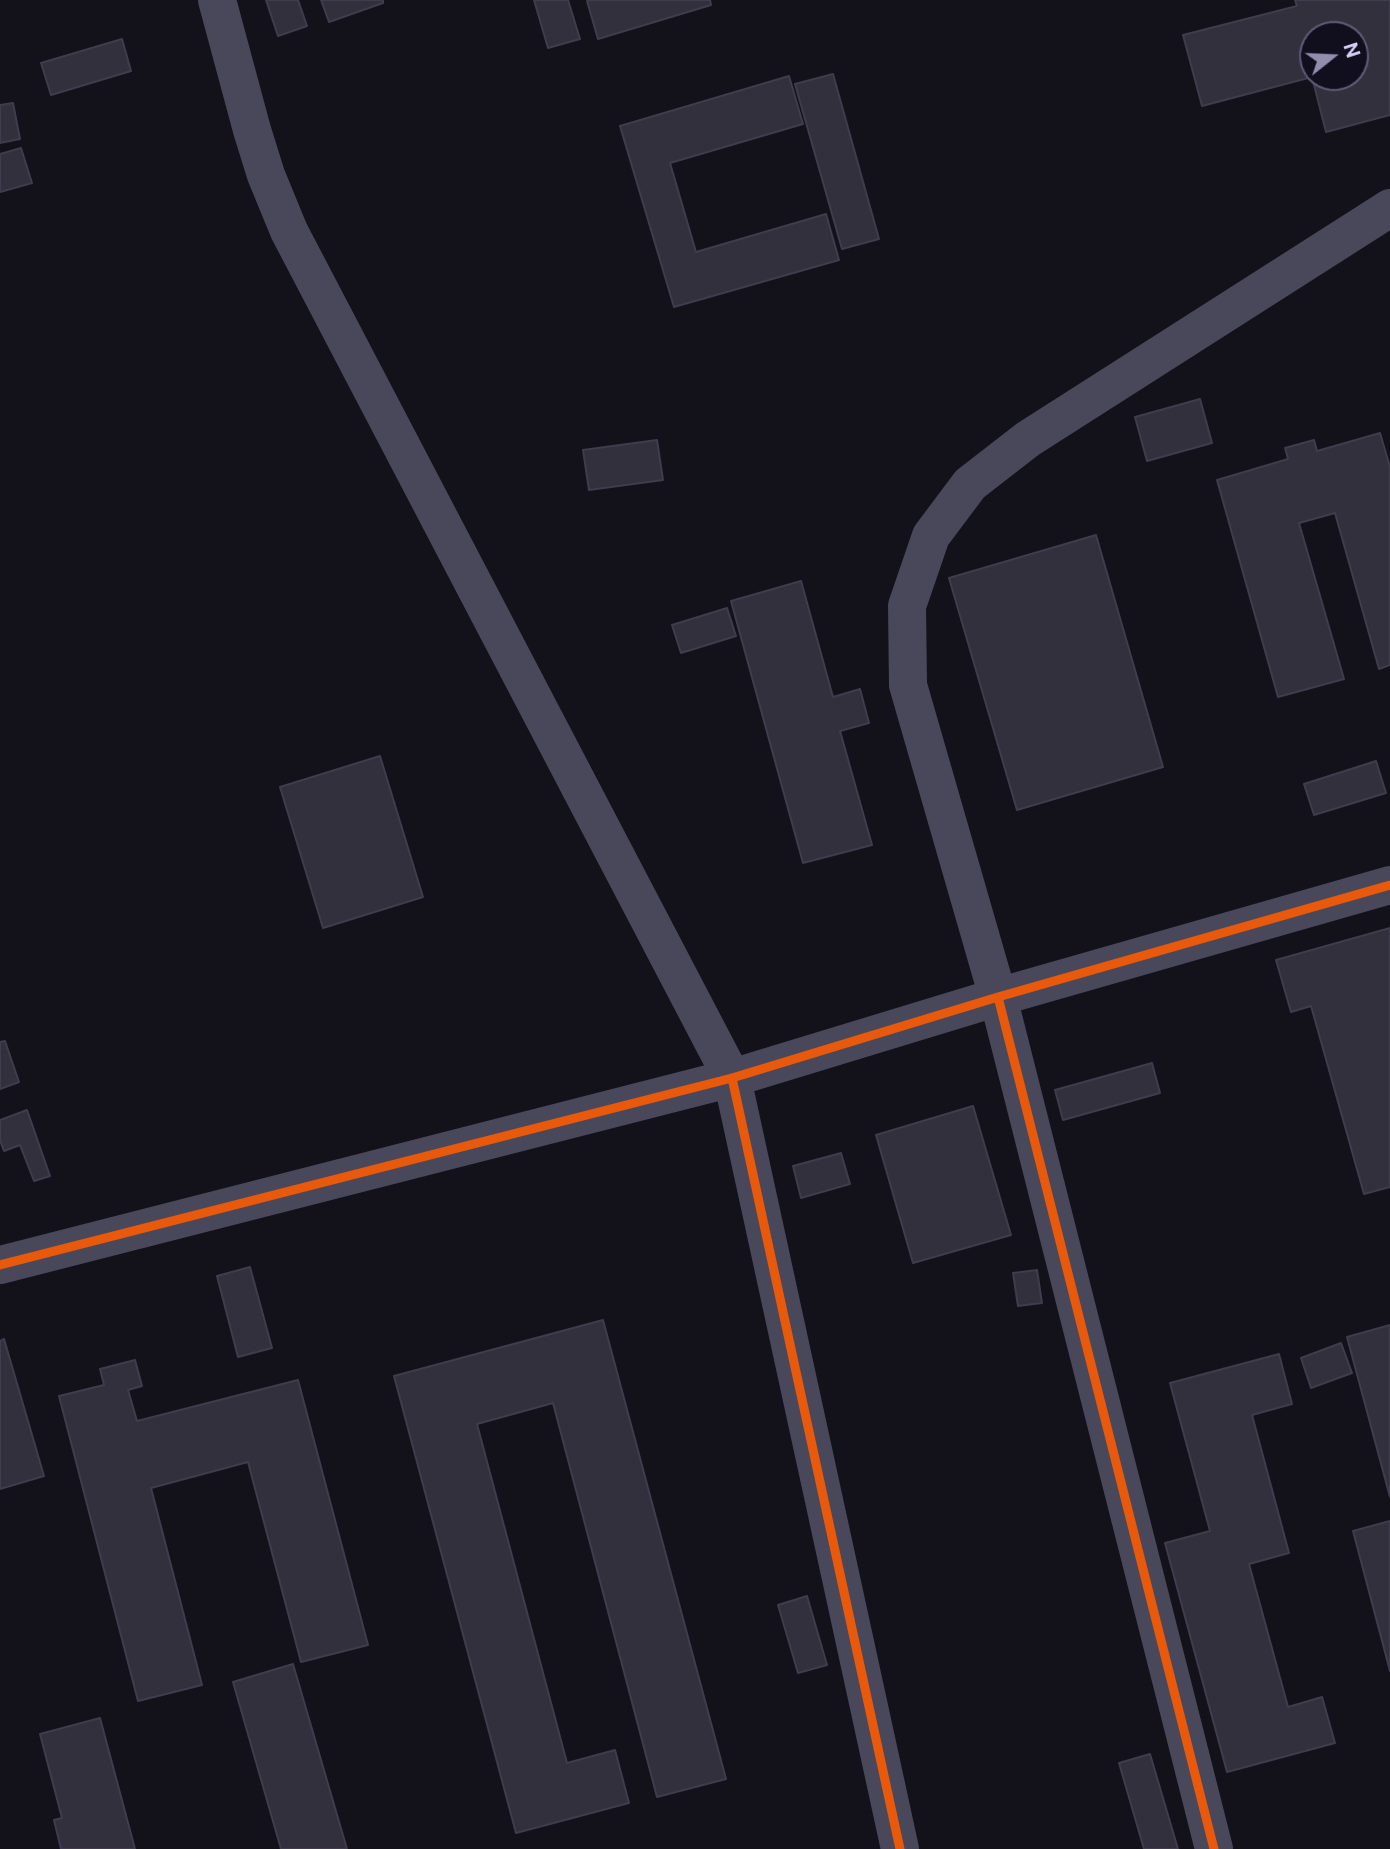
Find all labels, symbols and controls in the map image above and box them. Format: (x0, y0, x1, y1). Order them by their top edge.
north arrow (1299, 21, 1369, 91)
text: N (1339, 40, 1365, 61)

